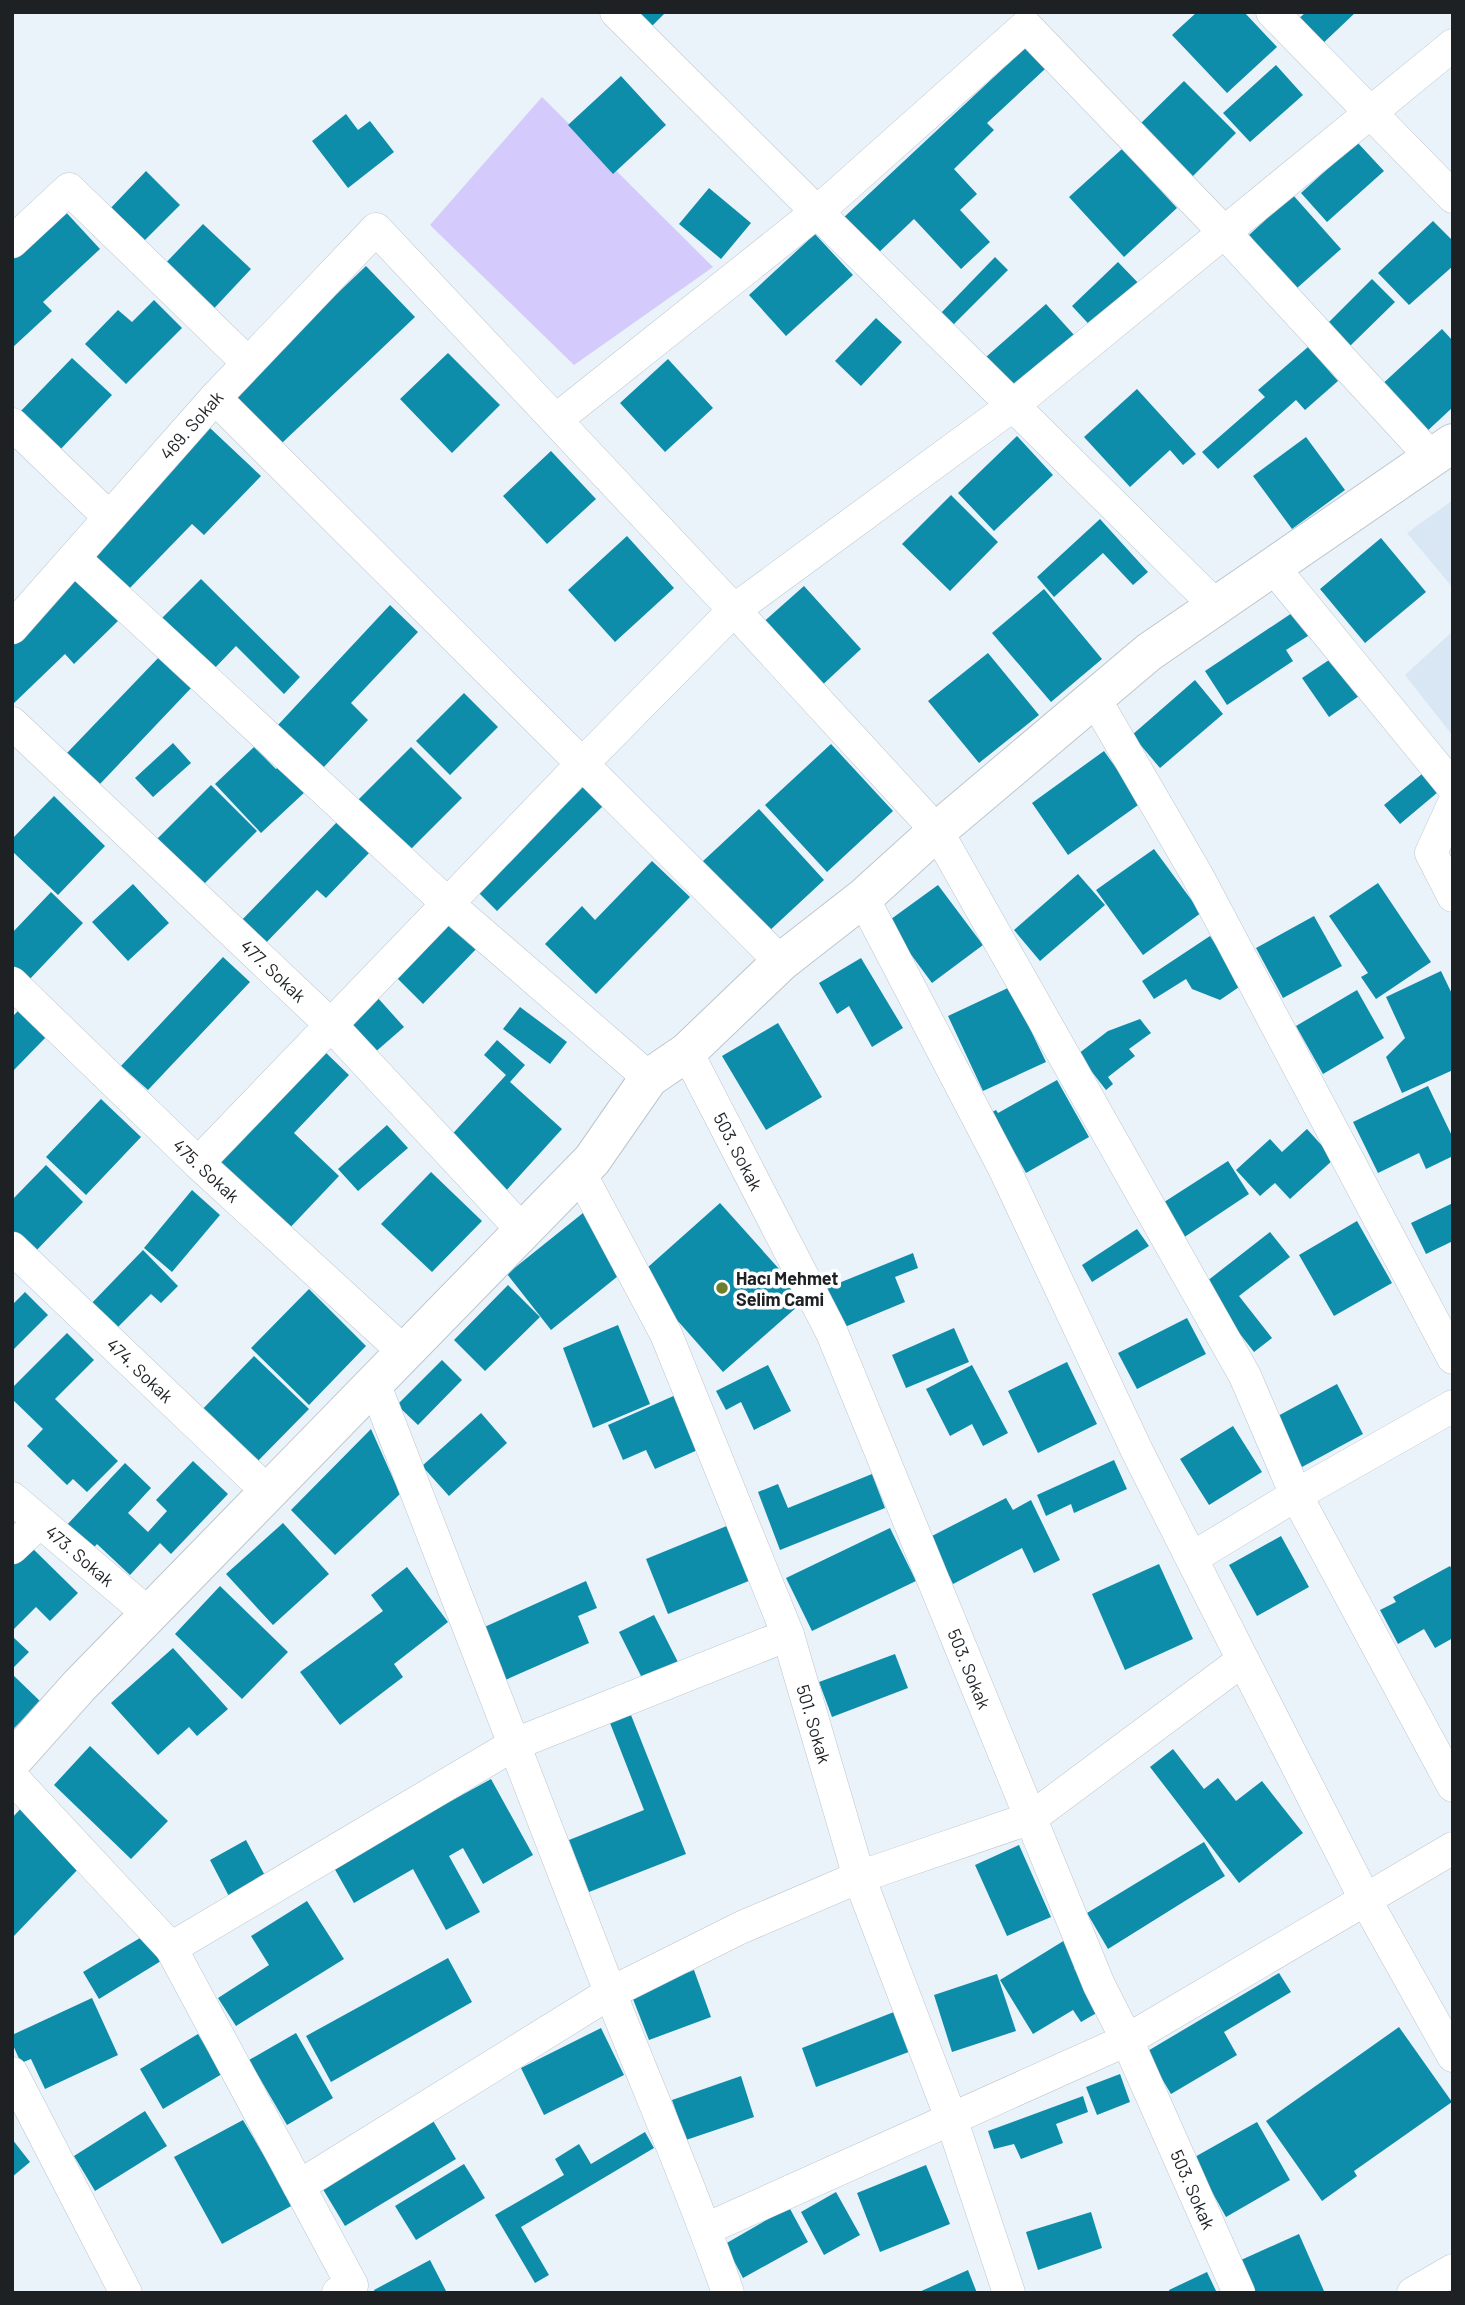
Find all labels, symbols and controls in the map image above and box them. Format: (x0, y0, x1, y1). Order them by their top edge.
street label: 469. Sokak (155, 386, 227, 464)
street label: 477. Sokak (236, 934, 311, 1007)
street label: 503. Sokak (709, 1109, 768, 1194)
street label: 475. Sokak (168, 1134, 244, 1207)
place label: Hacı Mehmet Selim Cami (736, 1267, 838, 1310)
marker: Hacı Mehmet Selim Cami (714, 1280, 730, 1296)
street label: 474. Sokak (102, 1333, 178, 1407)
street label: 473. Sokak (41, 1520, 119, 1591)
street label: 503. Sokak (943, 1625, 996, 1712)
street label: 501. Sokak (792, 1682, 836, 1766)
street label: 503. Sokak (1166, 2146, 1220, 2233)

